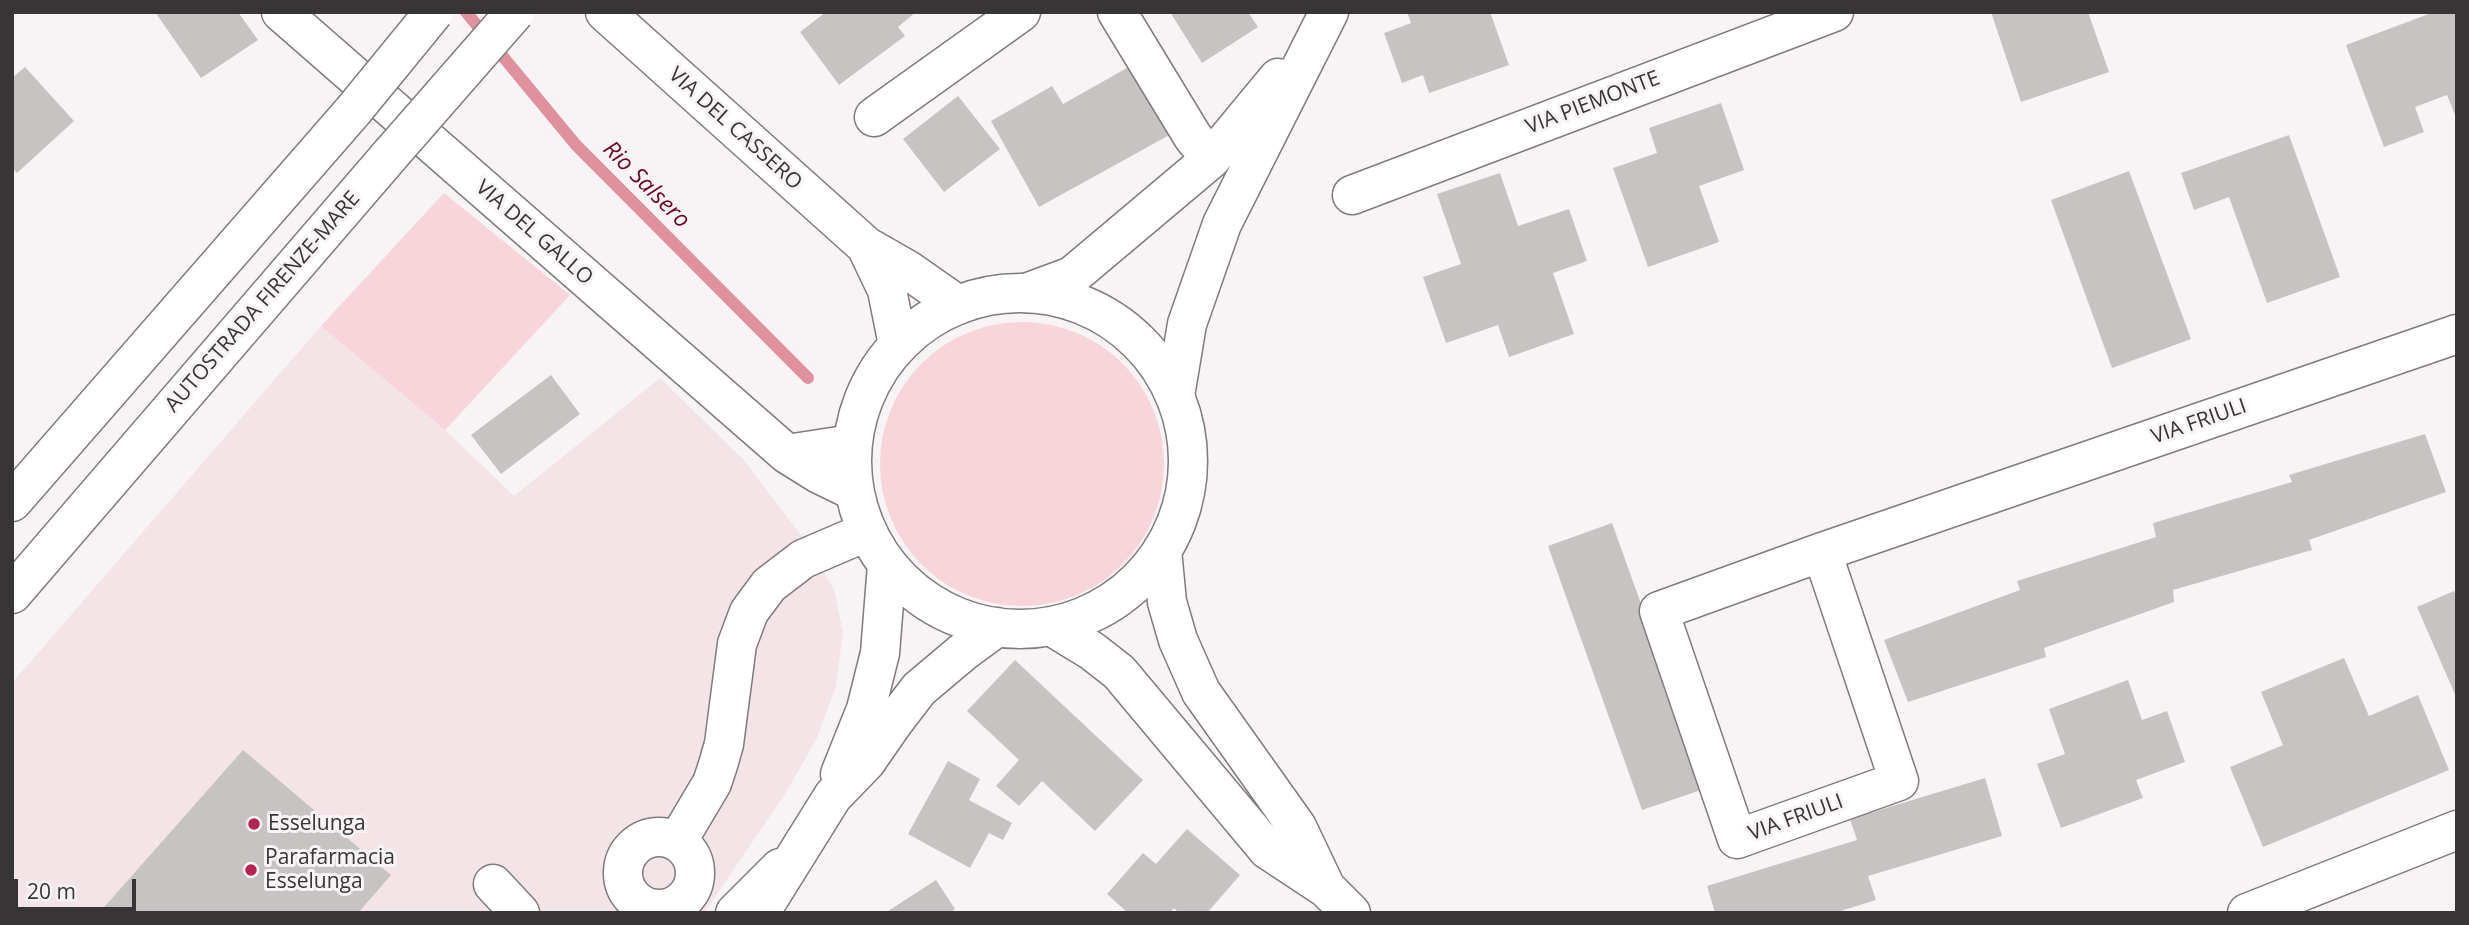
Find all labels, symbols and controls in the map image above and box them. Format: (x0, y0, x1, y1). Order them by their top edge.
street label: VIA DEL CASSERO (663, 62, 807, 196)
street label: VIA PIEMONTE (1522, 66, 1664, 140)
water label: Rio Salsero (597, 136, 695, 234)
street label: VIA DEL GALLO (470, 175, 598, 291)
street label: AUTOSTRADA FIRENZE-MARE (160, 187, 366, 417)
street label: VIA FRIULI (2148, 394, 2250, 450)
street label: VIA FRIULI (1745, 789, 1847, 847)
place label: Esselunga (268, 811, 366, 837)
marker: Esselunga (246, 816, 262, 832)
place label: Parafarmacia Esselunga (265, 845, 395, 895)
marker: Parafarmacia Esselunga (243, 862, 259, 878)
scale bar (18, 866, 140, 910)
text: 20 m (27, 877, 76, 905)

